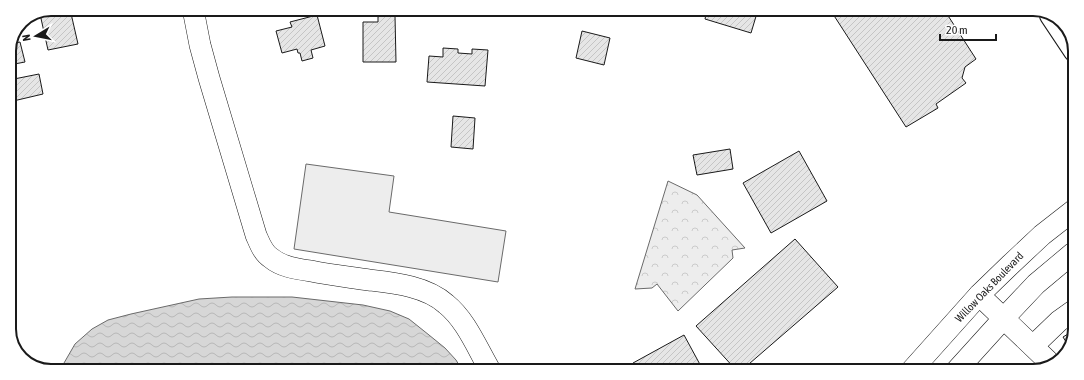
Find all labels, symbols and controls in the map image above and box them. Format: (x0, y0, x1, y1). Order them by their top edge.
north arrow (16, 16, 56, 56)
scale bar (940, 16, 996, 42)
text: 20 m (946, 23, 968, 37)
text: N (20, 33, 33, 42)
street label: Willow Oaks Boulevard (953, 250, 1025, 324)

